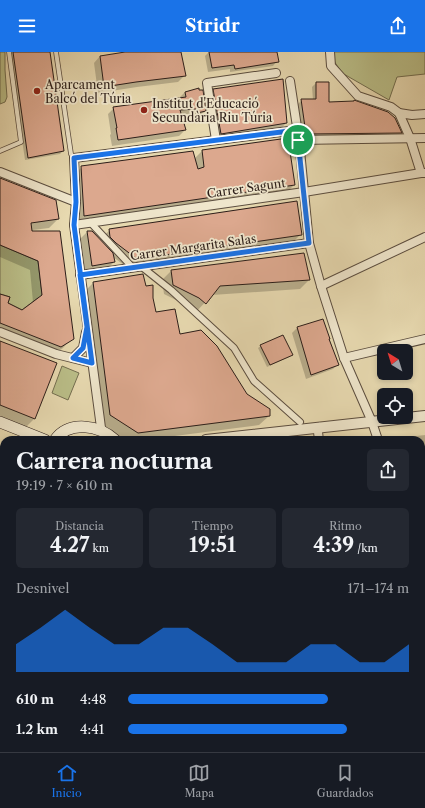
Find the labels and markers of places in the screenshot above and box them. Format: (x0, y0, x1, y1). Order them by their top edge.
place label: Aparcament Balcó del Túria (44, 77, 132, 106)
marker: Aparcament Balcó del Túria (32, 86, 42, 96)
place label: Institut d'Educació Secundària Riu Túria (152, 96, 273, 125)
marker: Institut d'Educació Secundària Riu Túria (139, 105, 149, 115)
pin (281, 123, 315, 157)

